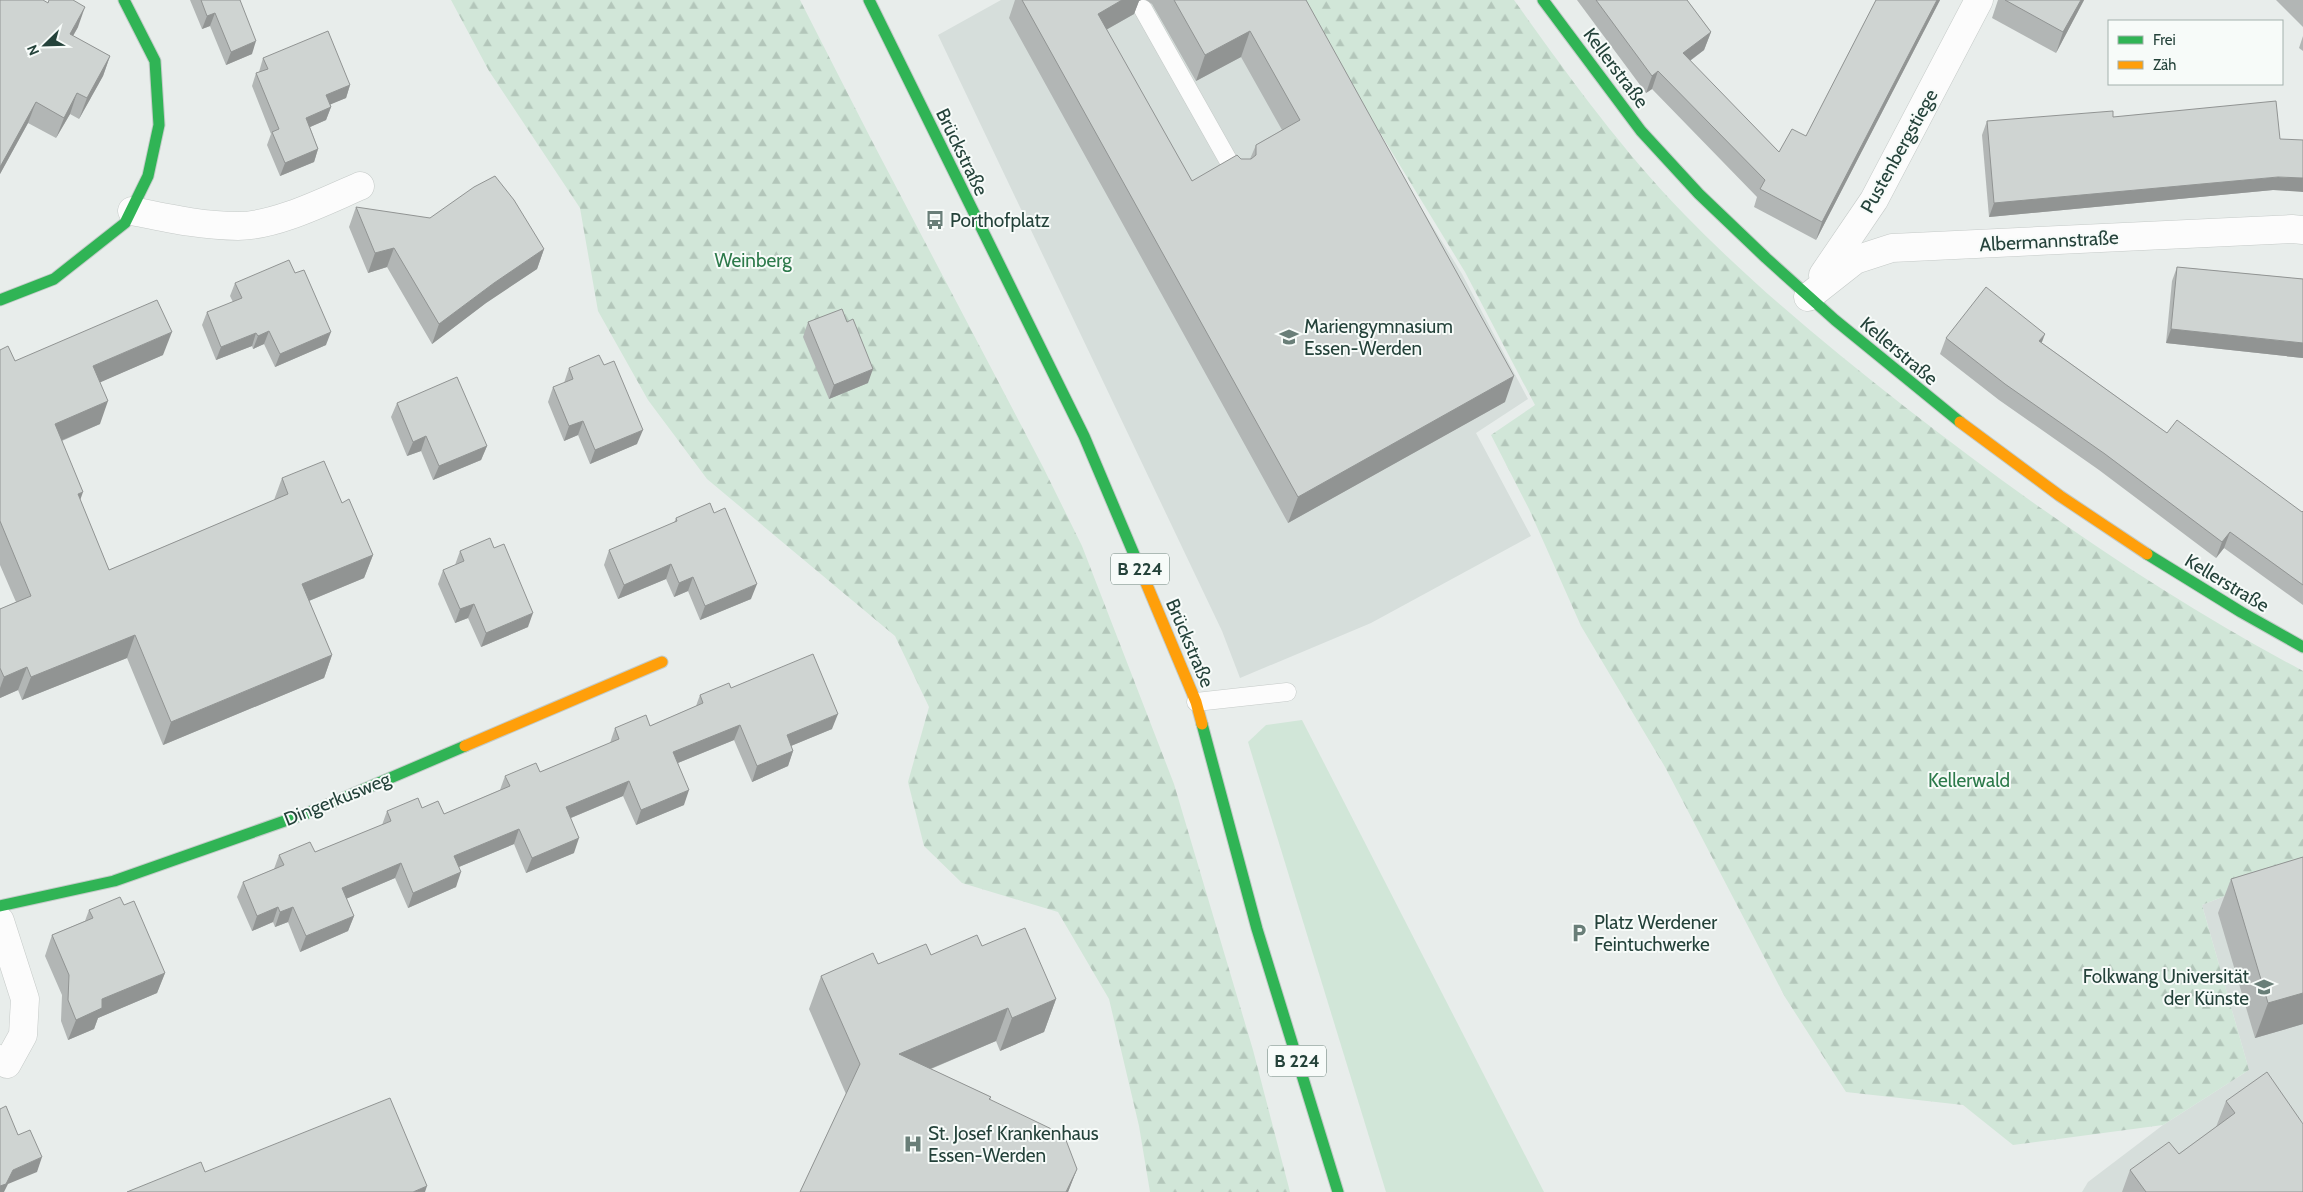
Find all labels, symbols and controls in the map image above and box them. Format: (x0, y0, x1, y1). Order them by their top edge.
north arrow (20, 20, 70, 70)
legend (2108, 20, 2283, 85)
street label: Kellerstraße (1578, 23, 1654, 113)
text: Frei (2153, 31, 2176, 49)
text: N (23, 42, 43, 58)
text: Zäh (2153, 56, 2176, 74)
street label: Pustenbergstiege (1855, 85, 1943, 217)
street label: Brückstraße (931, 105, 993, 200)
bus stop icon: Porthofplatz (924, 209, 946, 231)
place label: Porthofplatz (950, 209, 1050, 232)
street label: Albermannstraße (1979, 226, 2119, 256)
park label: Weinberg (714, 249, 792, 272)
street label: Kellerstraße (1855, 312, 1943, 390)
place label: Mariengymnasium Essen-Werden (1304, 315, 1453, 360)
school or university icon: Mariengymnasium Essen-Werden (1278, 326, 1300, 348)
street label: Kellerstraße (2181, 549, 2274, 617)
road number: B 224 (1111, 554, 1169, 584)
street label: Brückstraße (1161, 595, 1219, 691)
street label: Dingerkusweg (280, 767, 394, 831)
park label: Kellerwald (1928, 769, 2010, 792)
place label: Platz Werdener Feintuchwerke (1594, 911, 1717, 956)
parking icon: Platz Werdener Feintuchwerke (1568, 922, 1590, 944)
place label: Folkwang Universität der Künste (2083, 965, 2250, 1010)
school or university icon: Folkwang Universität der Künste (2253, 976, 2275, 998)
road number: B 224 (1268, 1046, 1326, 1076)
place label: St. Josef Krankenhaus Essen-Werden (928, 1122, 1099, 1167)
hospital icon: St. Josef Krankenhaus Essen-Werden (902, 1133, 924, 1155)

